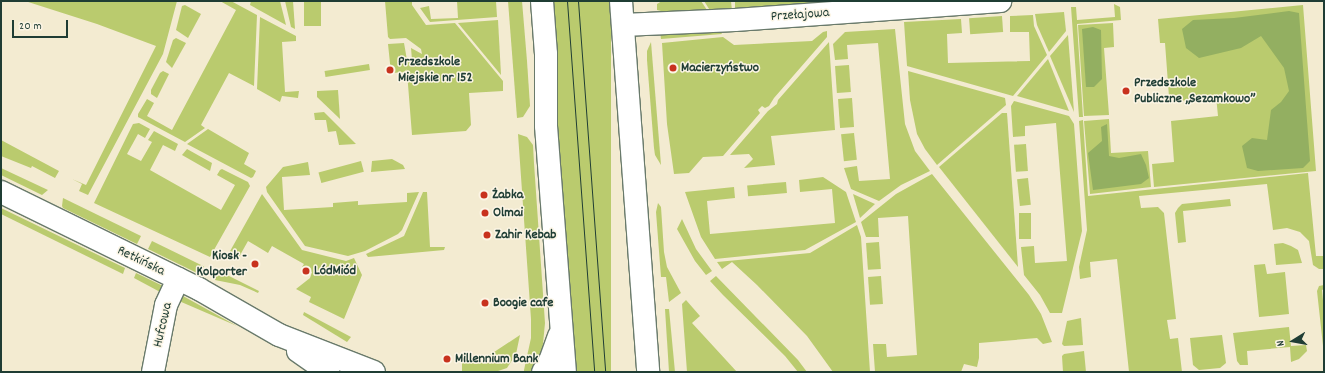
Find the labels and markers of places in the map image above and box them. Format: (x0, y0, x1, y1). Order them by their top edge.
place label: Przedszkole Miejskie nr 152 (398, 54, 473, 86)
place label: Macierzyństwo (681, 60, 759, 76)
marker: Macierzyństwo (668, 63, 678, 73)
marker: Przedszkole Miejskie nr 152 (385, 65, 395, 75)
place label: Przedszkole Publiczne „Sezamkowo” (1134, 75, 1256, 108)
marker: Przedszkole Publiczne „Sezamkowo” (1121, 86, 1131, 96)
place label: Żabka (492, 187, 523, 203)
marker: Żabka (479, 190, 489, 200)
place label: Olmai (493, 205, 523, 221)
marker: Olmai (480, 208, 490, 218)
place label: Zahir Kebab (495, 227, 556, 243)
marker: Zahir Kebab (482, 230, 492, 240)
place label: Kiosk - Kolporter (197, 248, 247, 280)
marker: Kiosk - Kolporter (250, 259, 260, 269)
place label: LódMiód (314, 263, 356, 279)
marker: LódMiód (301, 266, 311, 276)
place label: Boogie cafe (493, 295, 553, 311)
marker: Boogie cafe (480, 298, 490, 308)
place label: Millennium Bank (455, 351, 538, 367)
marker: Millennium Bank (442, 354, 452, 364)

